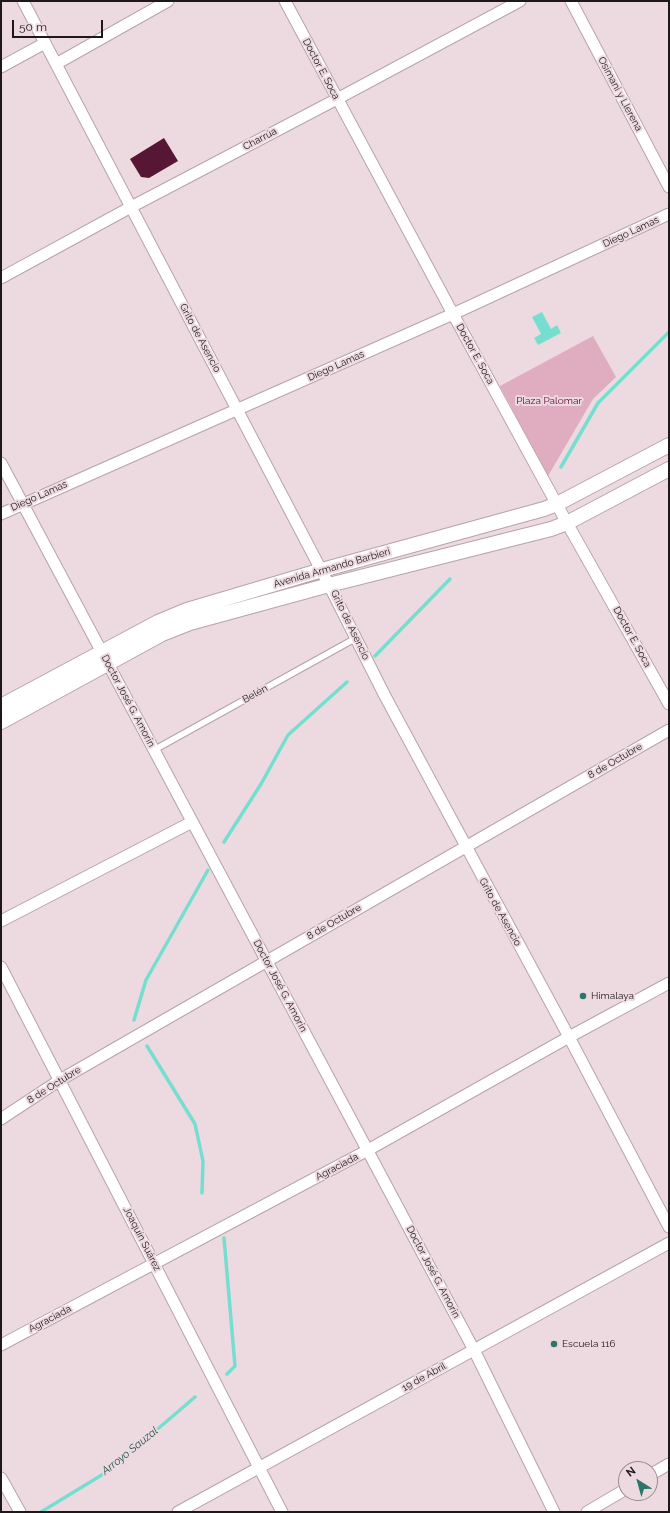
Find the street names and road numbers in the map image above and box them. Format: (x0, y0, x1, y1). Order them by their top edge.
street label: Doctor E. Soca (300, 36, 342, 102)
street label: Osimani y Llerena (595, 55, 645, 133)
street label: Charrúa (241, 125, 279, 153)
street label: Diego Lamas (601, 214, 661, 250)
street label: Grito de Asencio (177, 302, 223, 374)
street label: Doctor E. Soca (453, 322, 497, 386)
street label: Diego Lamas (306, 348, 366, 384)
street label: Diego Lamas (9, 478, 69, 514)
street label: Avenida Armando Barbieri (272, 546, 392, 590)
street label: Grito de Asencio (328, 588, 372, 662)
street label: Doctor E. Soca (610, 605, 654, 669)
street label: Doctor José G. Amorín (99, 653, 157, 749)
street label: Belén (240, 682, 270, 706)
street label: 8 de Octubre (586, 741, 644, 781)
street label: Grito de Asencio (476, 876, 524, 948)
street label: 8 de Octubre (305, 902, 363, 942)
street label: Doctor José G. Amorín (251, 938, 309, 1034)
street label: 8 de Octubre (25, 1064, 83, 1106)
street label: Agraciada (314, 1151, 360, 1183)
street label: Joaquín Suárez (121, 1205, 163, 1273)
street label: Doctor José G. Amorín (404, 1224, 462, 1320)
street label: Agraciada (27, 1303, 73, 1335)
street label: 19 de Abril (400, 1360, 448, 1394)

